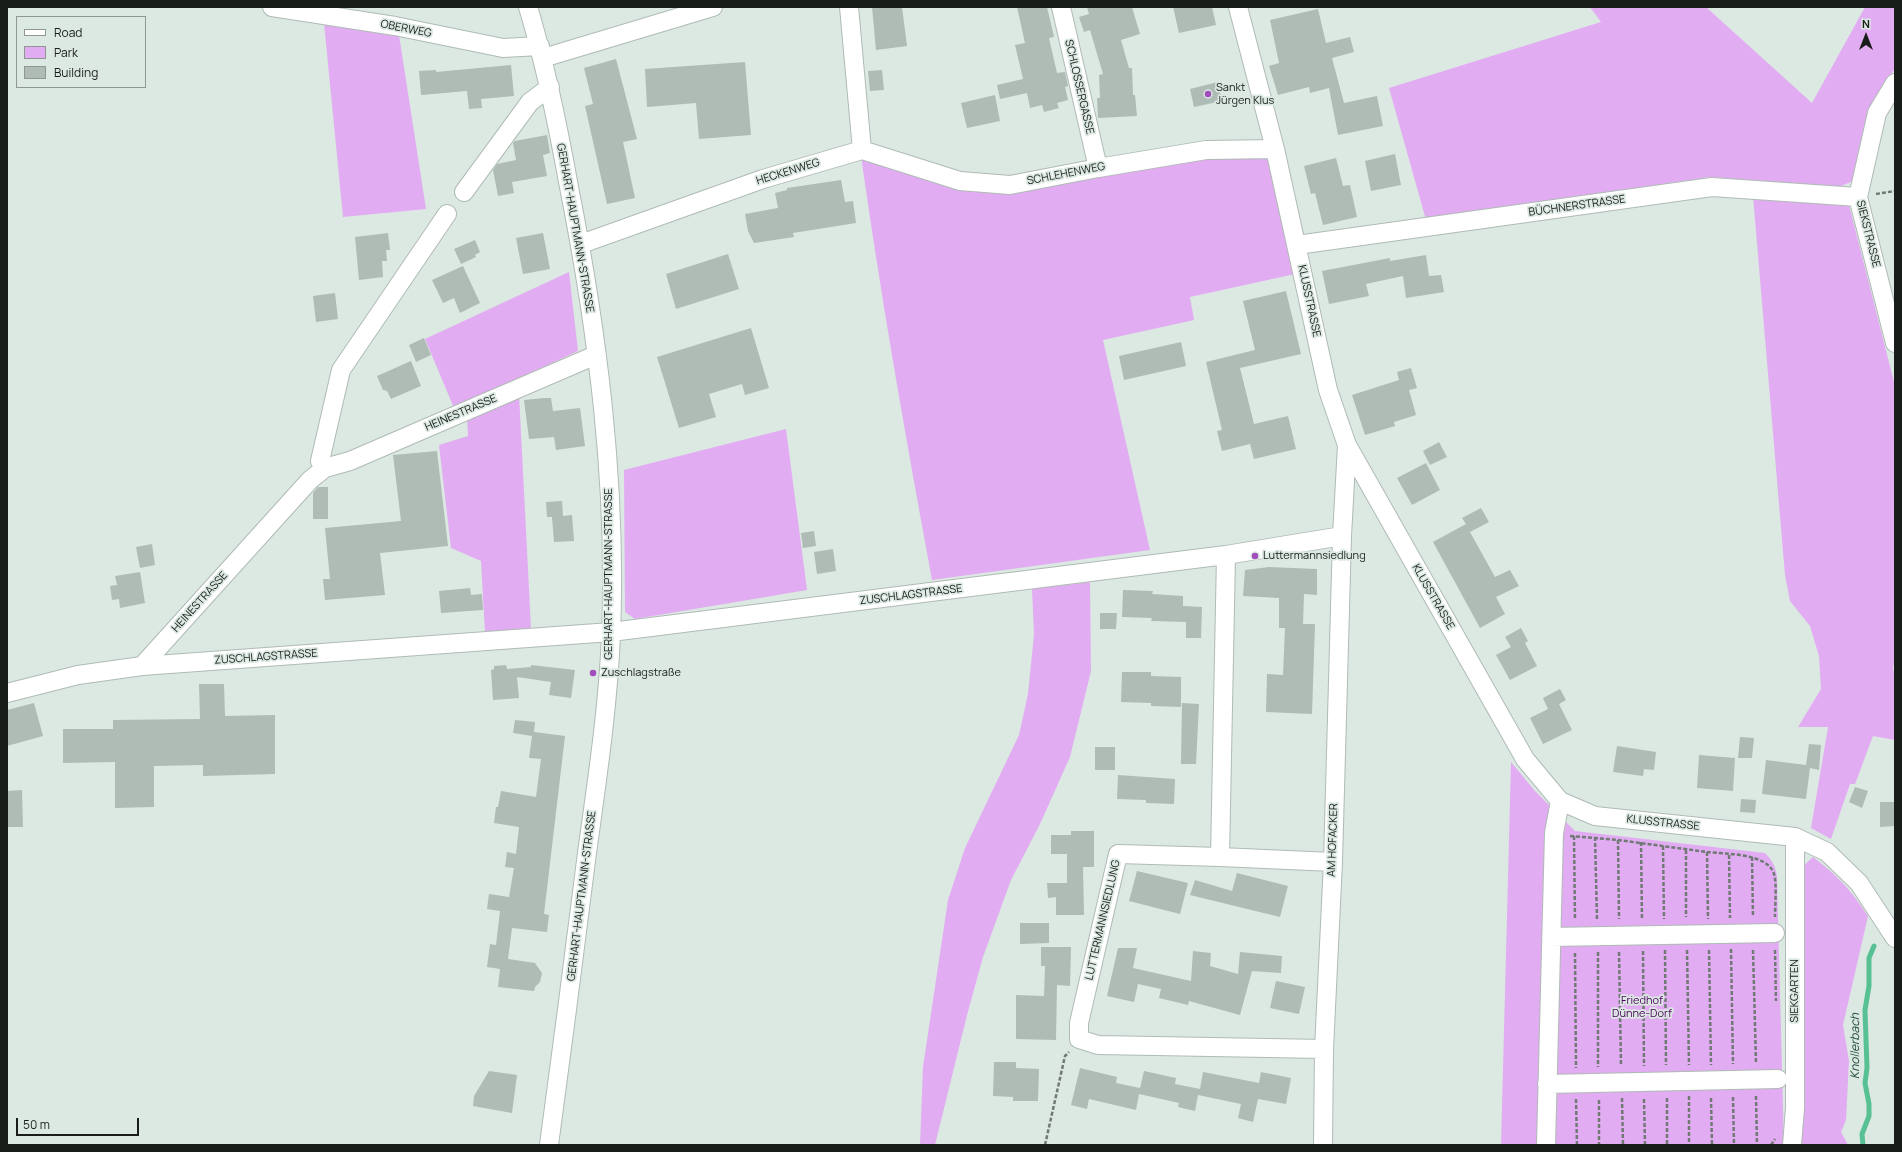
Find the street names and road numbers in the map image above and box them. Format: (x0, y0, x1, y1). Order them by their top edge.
street label: OBERWEG (379, 18, 433, 40)
street label: SCHLOSSERGASSE (1062, 38, 1096, 136)
street label: GERHART-HAUPTMANN-STRASSE (554, 142, 596, 314)
street label: HECKENWEG (755, 156, 821, 188)
street label: SCHLEHENWEG (1026, 160, 1106, 188)
street label: BÜCHNERSTRASSE (1528, 193, 1626, 219)
street label: SIEKSTRASSE (1853, 199, 1883, 269)
street label: KLUSSTRASSE (1295, 264, 1323, 338)
street label: HEINESTRASSE (423, 392, 499, 434)
street label: GERHART-HAUPTMANN-STRASSE (602, 488, 616, 660)
street label: KLUSSTRASSE (1409, 562, 1457, 632)
street label: HEINESTRASSE (169, 569, 231, 635)
street label: ZUSCHLAGSTRASSE (859, 582, 963, 608)
street label: ZUSCHLAGSTRASSE (214, 647, 318, 667)
street label: AM HOFACKER (1325, 803, 1341, 877)
street label: GERHART-HAUPTMANN-STRASSE (565, 810, 599, 982)
street label: KLUSSTRASSE (1626, 813, 1700, 833)
street label: LUTTERMANNSIEDLUNG (1083, 858, 1123, 982)
street label: SIEKGARTEN (1788, 959, 1802, 1023)

